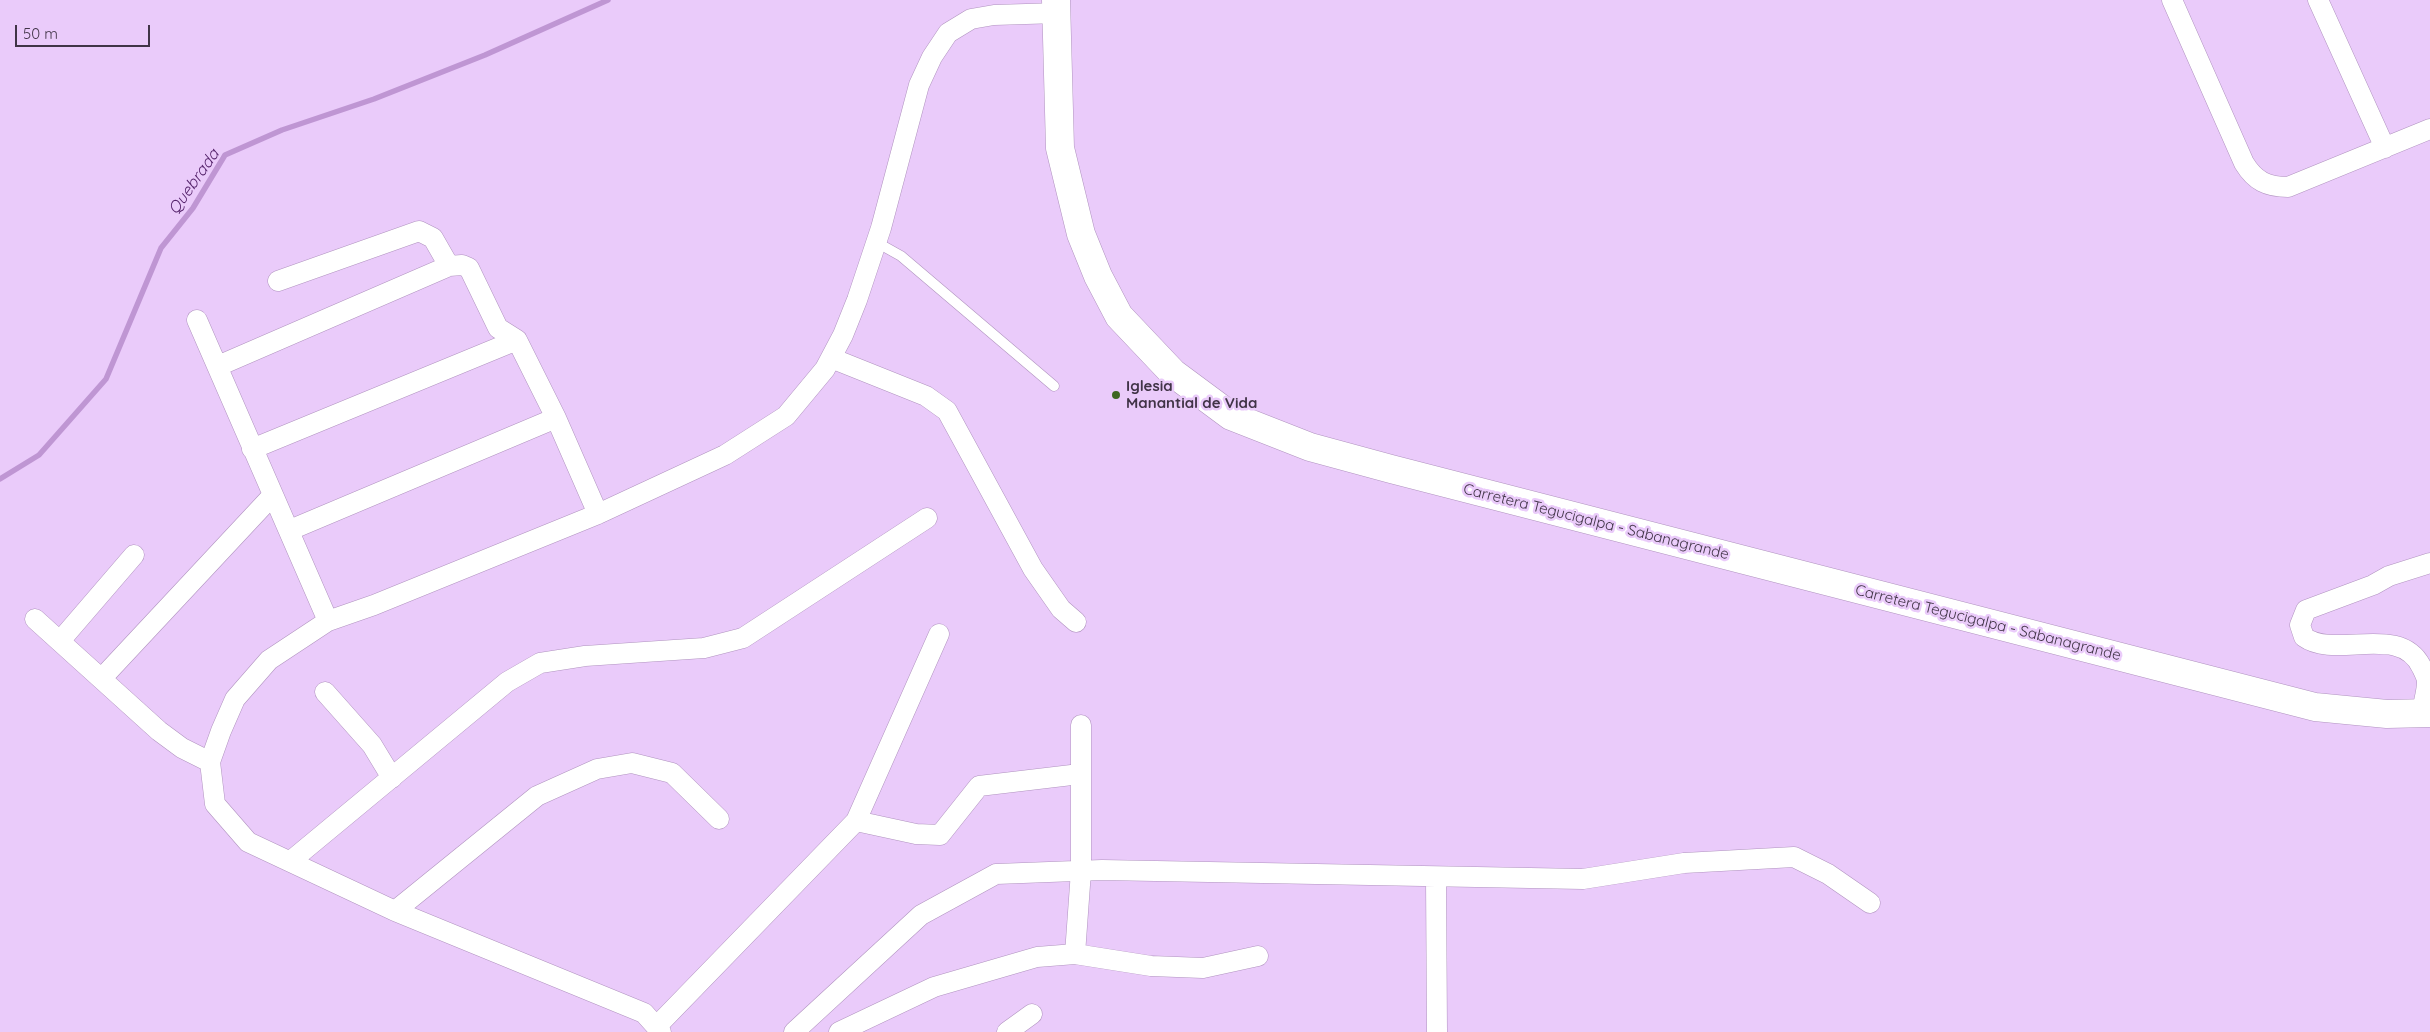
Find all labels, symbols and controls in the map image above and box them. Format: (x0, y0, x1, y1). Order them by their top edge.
scale bar (18, 15, 152, 47)
text: 50 m (23, 24, 58, 43)
water label: Quebrada (165, 146, 223, 218)
place label: Iglesia Manantial de Vida (1126, 377, 1257, 412)
marker: Iglesia Manantial de Vida (1110, 389, 1122, 401)
street label: Carretera Tegucigalpa - Sabanagrande (1461, 480, 1731, 564)
street label: Carretera Tegucigalpa - Sabanagrande (1853, 581, 2123, 665)

